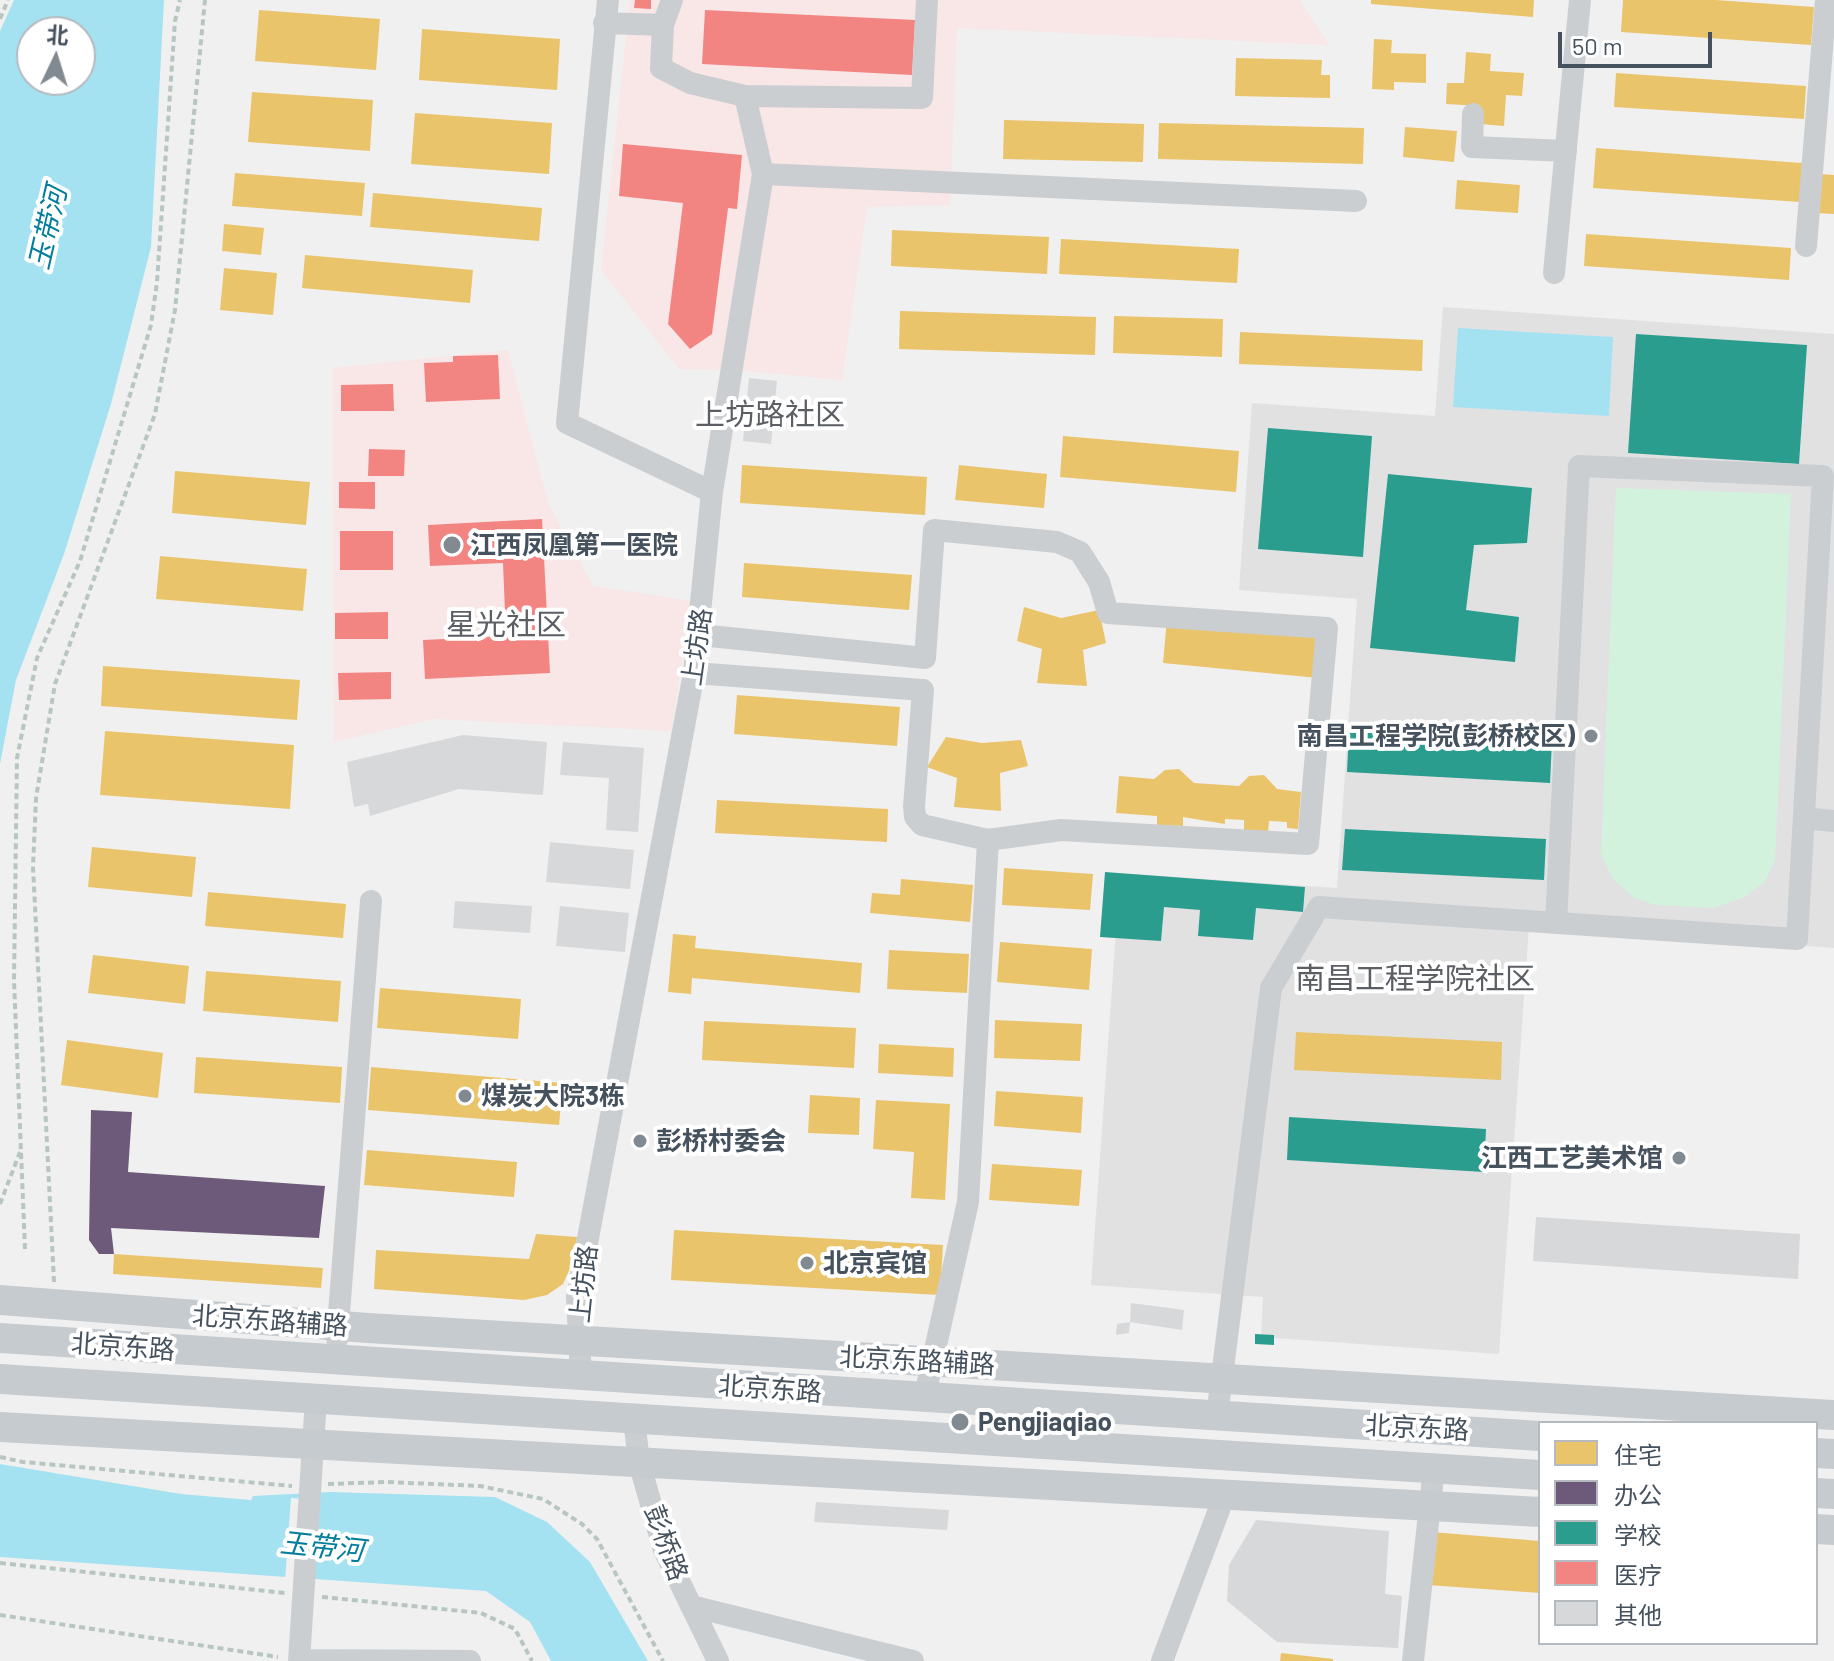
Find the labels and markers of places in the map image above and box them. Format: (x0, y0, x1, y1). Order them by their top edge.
place label: 江西凤凰第一医院 (470, 529, 678, 561)
marker: 江西凤凰第一医院 (441, 534, 463, 556)
place label: 南昌工程学院(彭桥校区) (1297, 720, 1575, 752)
marker: 南昌工程学院(彭桥校区) (1582, 727, 1600, 745)
place label: 煤炭大院3栋 (481, 1080, 625, 1112)
marker: 煤炭大院3栋 (456, 1087, 474, 1105)
place label: 彭桥村委会 (656, 1125, 786, 1157)
marker: 彭桥村委会 (631, 1132, 649, 1150)
place label: 江西工艺美术馆 (1481, 1142, 1663, 1174)
marker: 江西工艺美术馆 (1670, 1149, 1688, 1167)
place label: 北京宾馆 (823, 1247, 927, 1279)
marker: 北京宾馆 (798, 1254, 816, 1272)
place label: Pengjiaqiao (978, 1406, 1112, 1438)
marker: Pengjiaqiao (949, 1411, 971, 1433)

